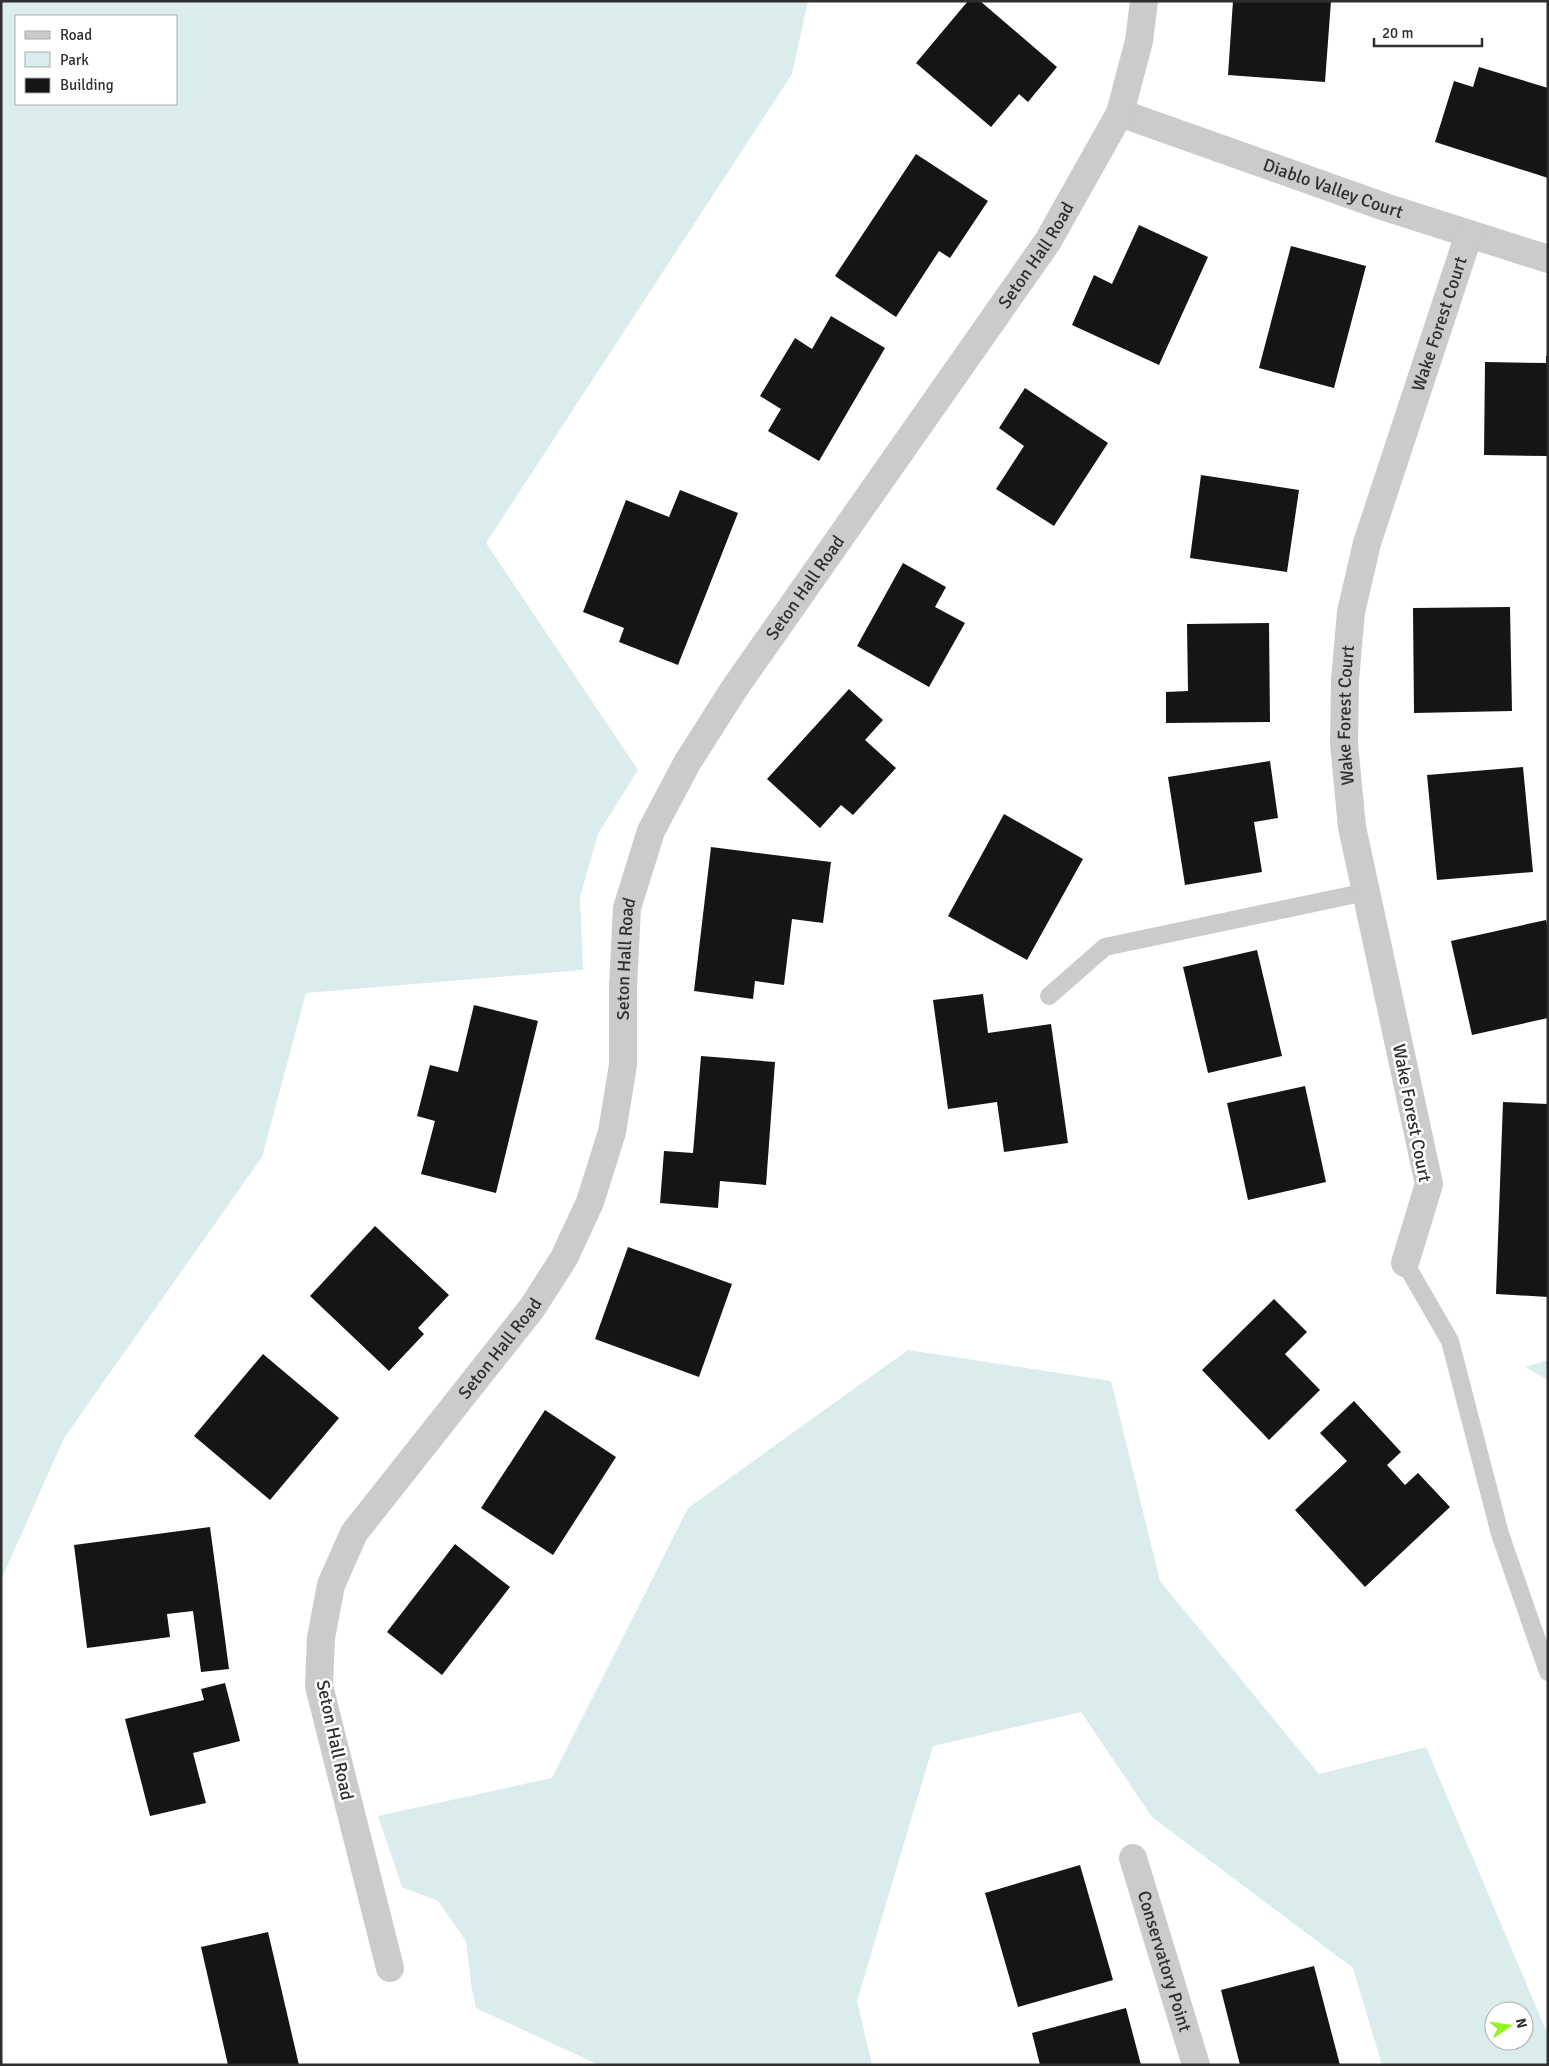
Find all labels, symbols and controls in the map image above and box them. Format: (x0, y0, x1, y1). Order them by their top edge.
legend (15, 15, 178, 105)
scale bar (1374, 15, 1482, 47)
text: 20 m (1382, 24, 1413, 42)
text: Road (60, 26, 92, 44)
text: Park (60, 51, 89, 69)
text: Building (60, 76, 114, 94)
street label: Diablo Valley Court (1260, 154, 1406, 223)
street label: Seton Hall Road (993, 198, 1079, 313)
street label: Wake Forest Court (1407, 254, 1472, 394)
street label: Seton Hall Road (761, 531, 849, 644)
street label: Wake Forest Court (1333, 644, 1359, 786)
street label: Seton Hall Road (612, 895, 641, 1020)
street label: Wake Forest Court (1388, 1042, 1436, 1184)
street label: Seton Hall Road (453, 1294, 547, 1403)
street label: Seton Hall Road (312, 1678, 358, 1802)
street label: Conservatory Point (1133, 1888, 1196, 2034)
north arrow (1484, 2001, 1534, 2051)
text: N (1512, 2017, 1531, 2030)

